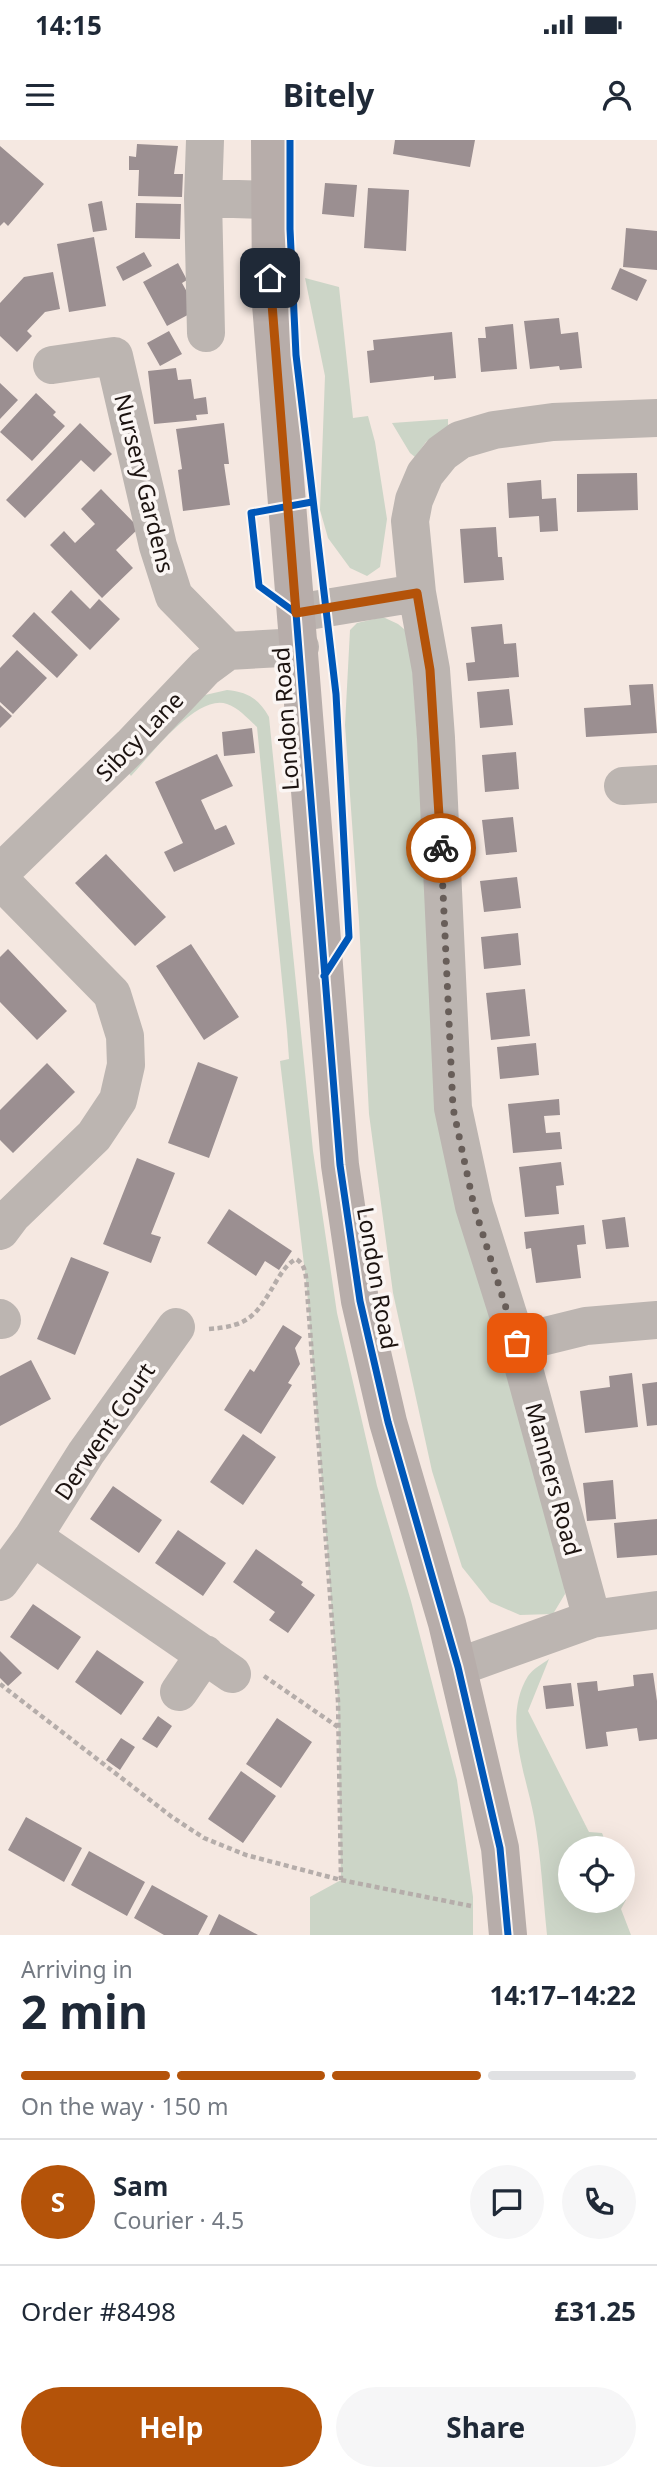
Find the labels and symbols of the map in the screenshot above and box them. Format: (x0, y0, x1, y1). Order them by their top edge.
pin (240, 248, 300, 308)
street label: Nursery Gardens (107, 390, 183, 576)
street label: London Road (264, 646, 306, 792)
street label: Sibcy Lane (88, 684, 190, 788)
courier (406, 813, 476, 883)
street label: London Road (350, 1204, 406, 1352)
pin (487, 1313, 547, 1373)
street label: Derwent Court (46, 1356, 162, 1506)
street label: Manners Road (518, 1399, 590, 1559)

